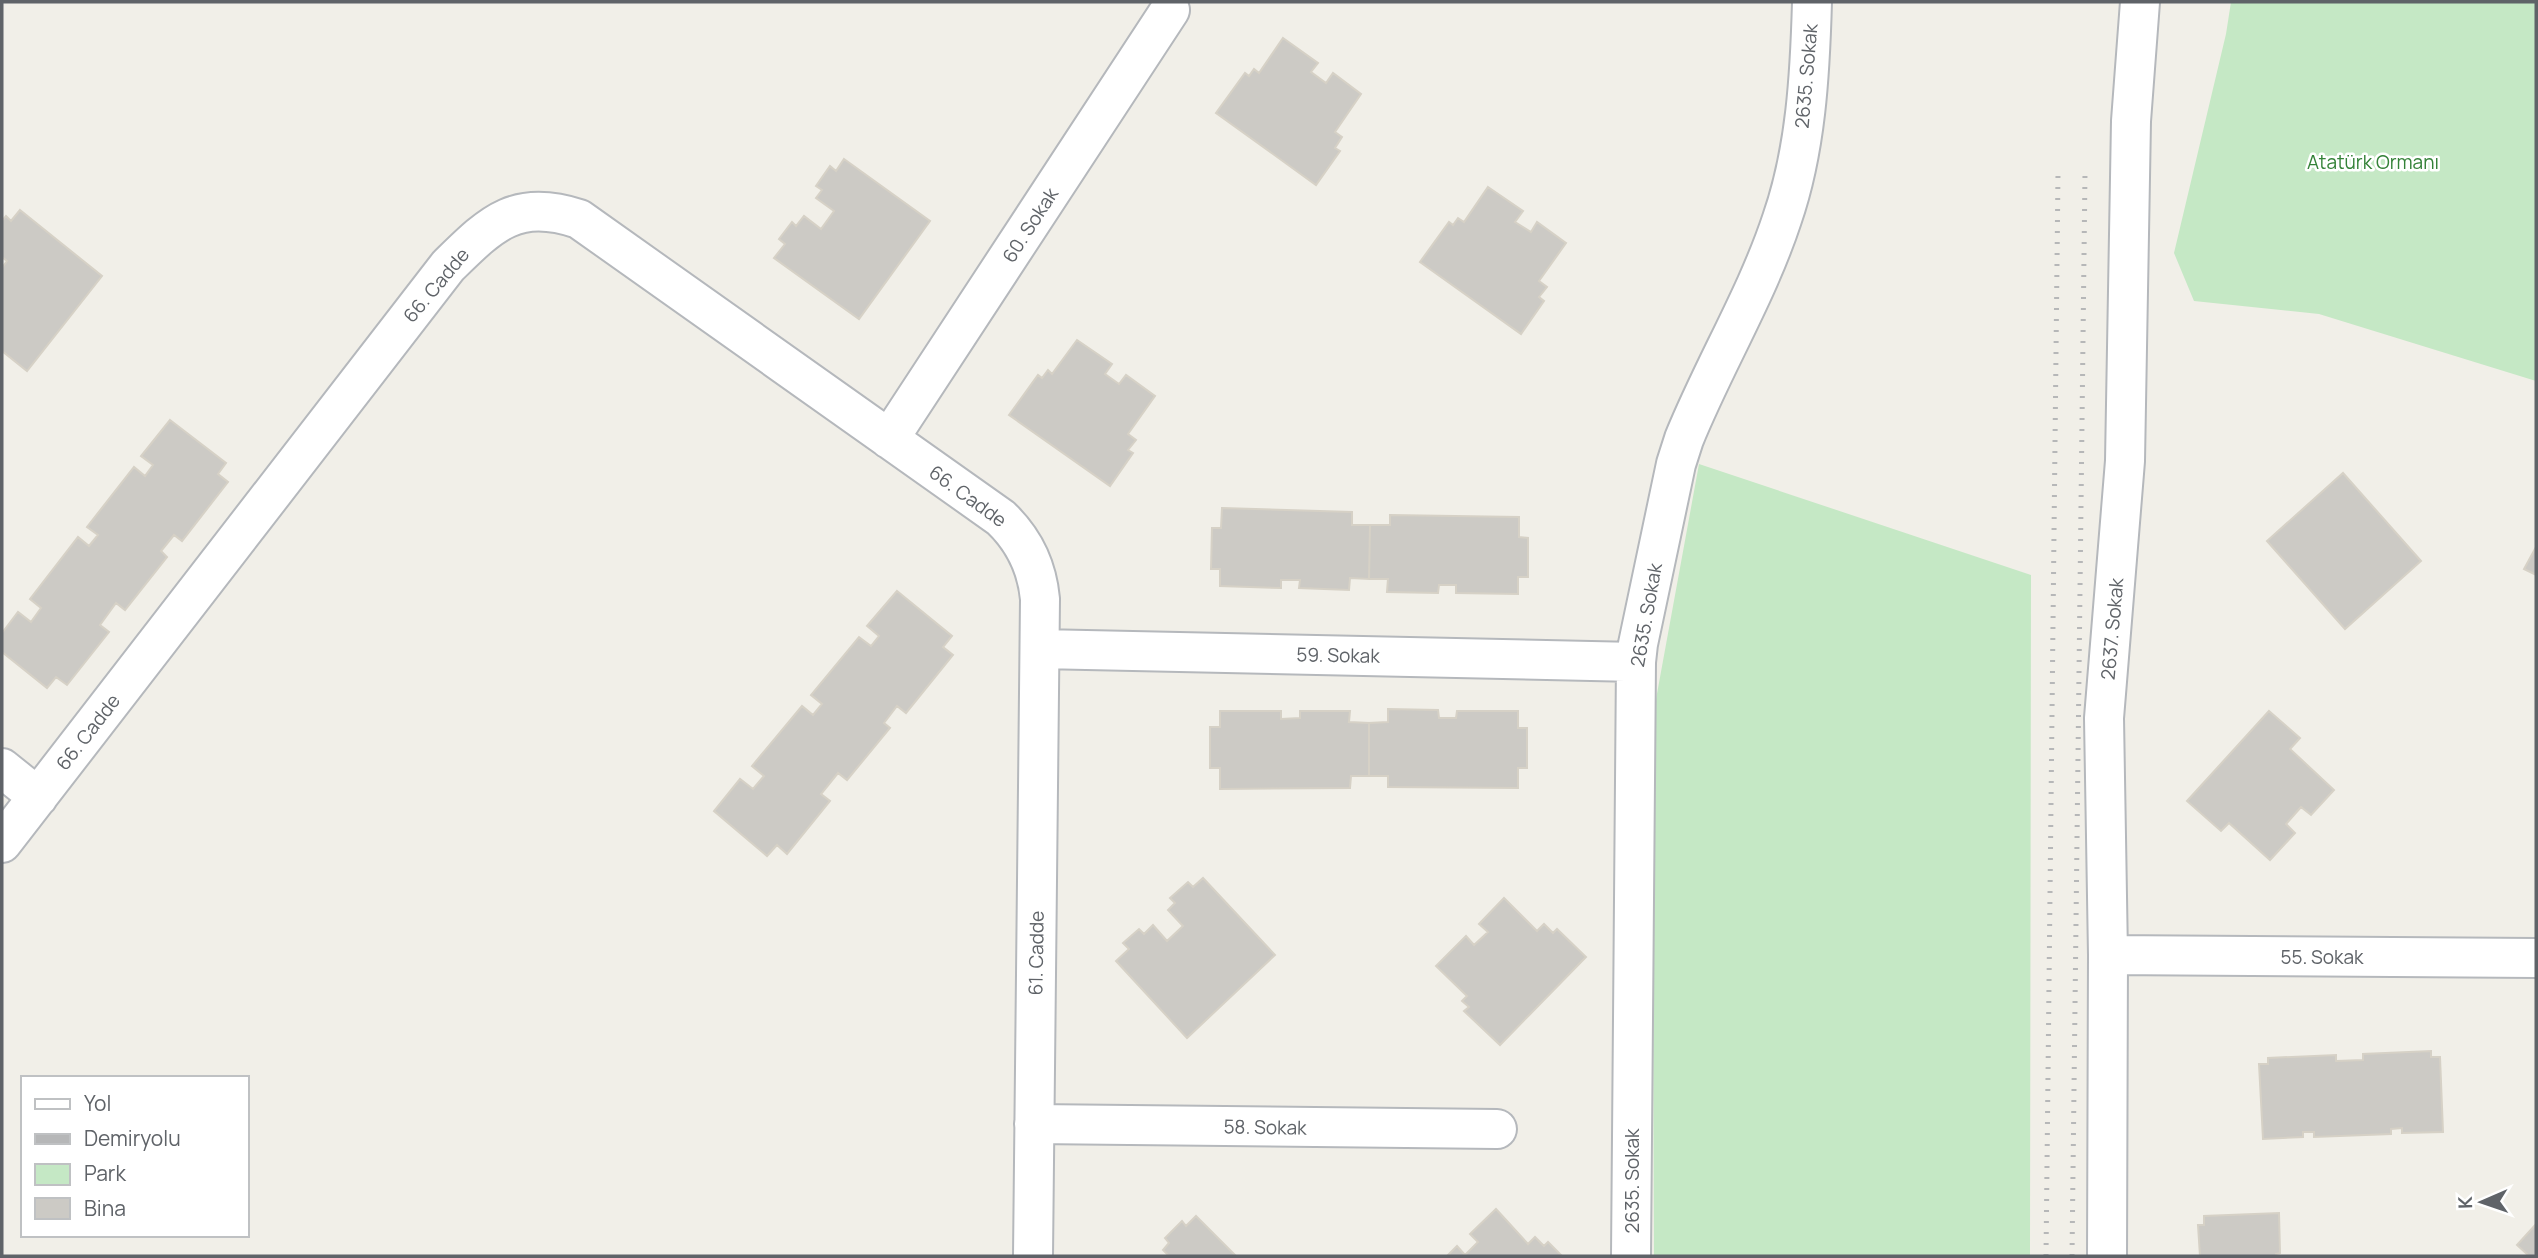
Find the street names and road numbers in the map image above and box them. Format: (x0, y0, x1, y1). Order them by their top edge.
street label: 2635. Sokak (1788, 22, 1824, 129)
street label: 60. Sokak (996, 182, 1064, 267)
street label: 66. Cadde (397, 242, 475, 328)
street label: 66. Cadde (924, 459, 1012, 533)
street label: 2635. Sokak (1624, 560, 1668, 669)
street label: 2637. Sokak (2095, 576, 2129, 681)
street label: 59. Sokak (1296, 641, 1380, 669)
street label: 66. Cadde (50, 689, 126, 775)
street label: 61. Cadde (1022, 911, 1050, 995)
street label: 55. Sokak (2281, 944, 2364, 970)
street label: 58. Sokak (1223, 1113, 1307, 1141)
street label: 2635. Sokak (1619, 1128, 1645, 1234)

